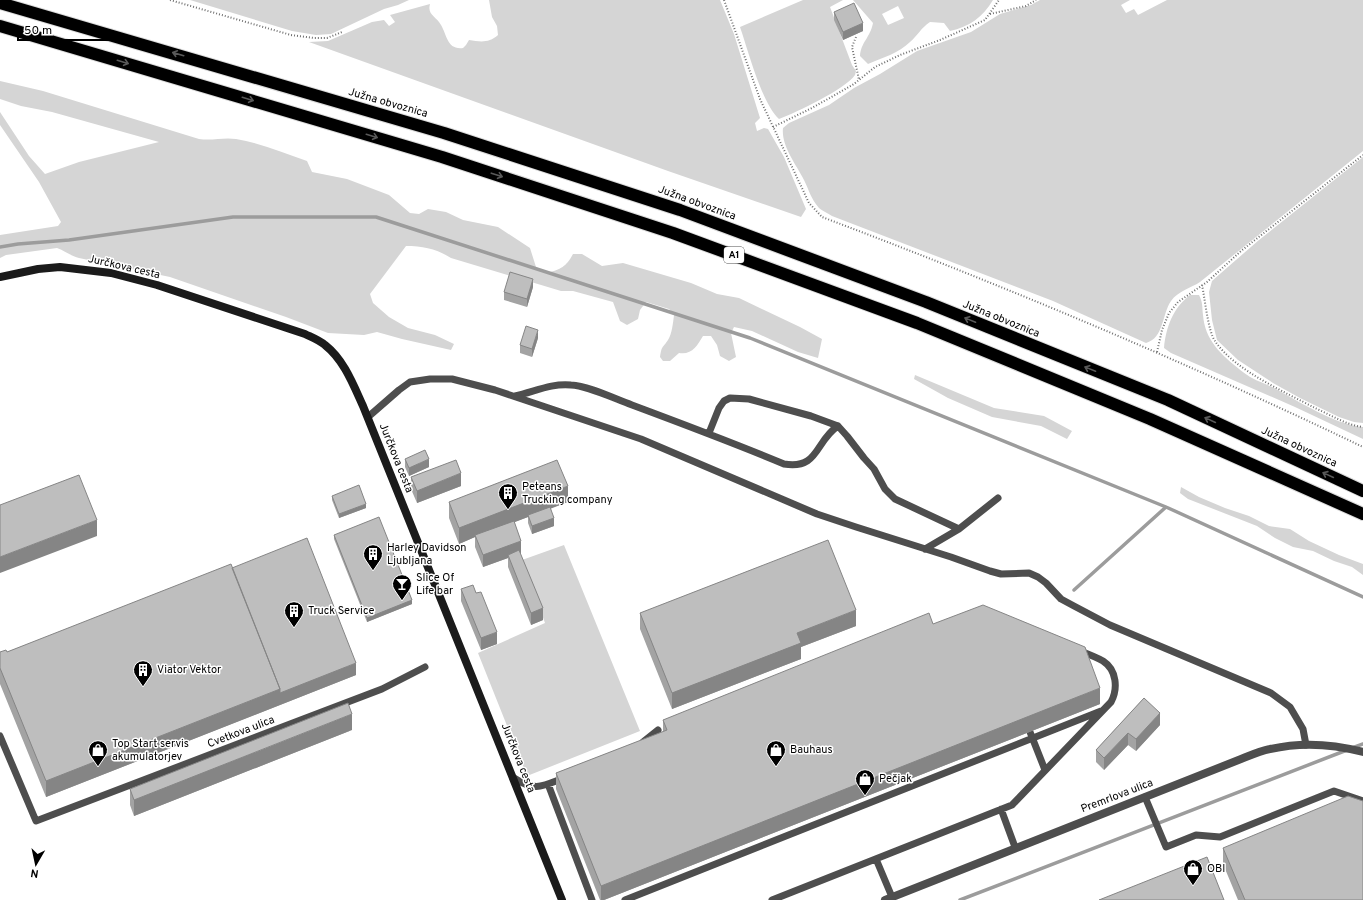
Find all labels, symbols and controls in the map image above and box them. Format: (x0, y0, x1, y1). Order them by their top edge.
scale bar (18, 16, 109, 42)
text: 50 m (24, 23, 52, 39)
one-way arrow (172, 50, 185, 57)
one-way arrow (117, 59, 130, 66)
street label: Južna obvoznica (347, 85, 430, 121)
one-way arrow (241, 96, 254, 103)
one-way arrow (366, 133, 379, 140)
one-way arrow (490, 172, 503, 179)
street label: Južna obvoznica (656, 182, 738, 224)
road number: A1 (724, 247, 744, 263)
street label: Jurčkova cesta (87, 252, 162, 282)
street label: Južna obvoznica (960, 297, 1042, 341)
one-way arrow (964, 316, 976, 324)
one-way arrow (1085, 365, 1097, 372)
one-way arrow (1204, 416, 1216, 423)
street label: Jurčkova cesta (376, 421, 416, 495)
street label: Južna obvoznica (1259, 423, 1339, 471)
one-way arrow (1322, 471, 1334, 478)
place label: Peteans Trucking company (522, 480, 613, 507)
building icon: Peteans Trucking company (497, 482, 519, 510)
place label: Harley Davidson Ljubljana (387, 541, 467, 568)
building icon: Harley Davidson Ljubljana (362, 543, 384, 571)
place label: Slice Of Life bar (416, 571, 454, 598)
bar icon: Slice Of Life bar (391, 573, 413, 601)
building icon: Truck Service (283, 600, 305, 628)
place label: Truck Service (308, 604, 374, 618)
building icon: Viator Vektor (132, 659, 154, 687)
place label: Viator Vektor (157, 663, 222, 677)
street label: Cvetkova ulica (205, 713, 277, 751)
street label: Jurčkova cesta (498, 721, 538, 795)
place label: Top Start servis akumulatorjev (112, 737, 189, 764)
shop icon: Top Start servis akumulatorjev (87, 739, 109, 767)
shop icon: Bauhaus (765, 739, 787, 767)
place label: Bauhaus (790, 743, 833, 757)
shop icon: Pečjak (854, 768, 876, 796)
place label: Pečjak (879, 772, 912, 786)
street label: Premrlova ulica (1079, 776, 1155, 816)
north arrow (16, 844, 56, 884)
shop icon: OBI (1182, 858, 1204, 886)
place label: OBI (1207, 862, 1225, 876)
text: N (30, 865, 40, 880)

